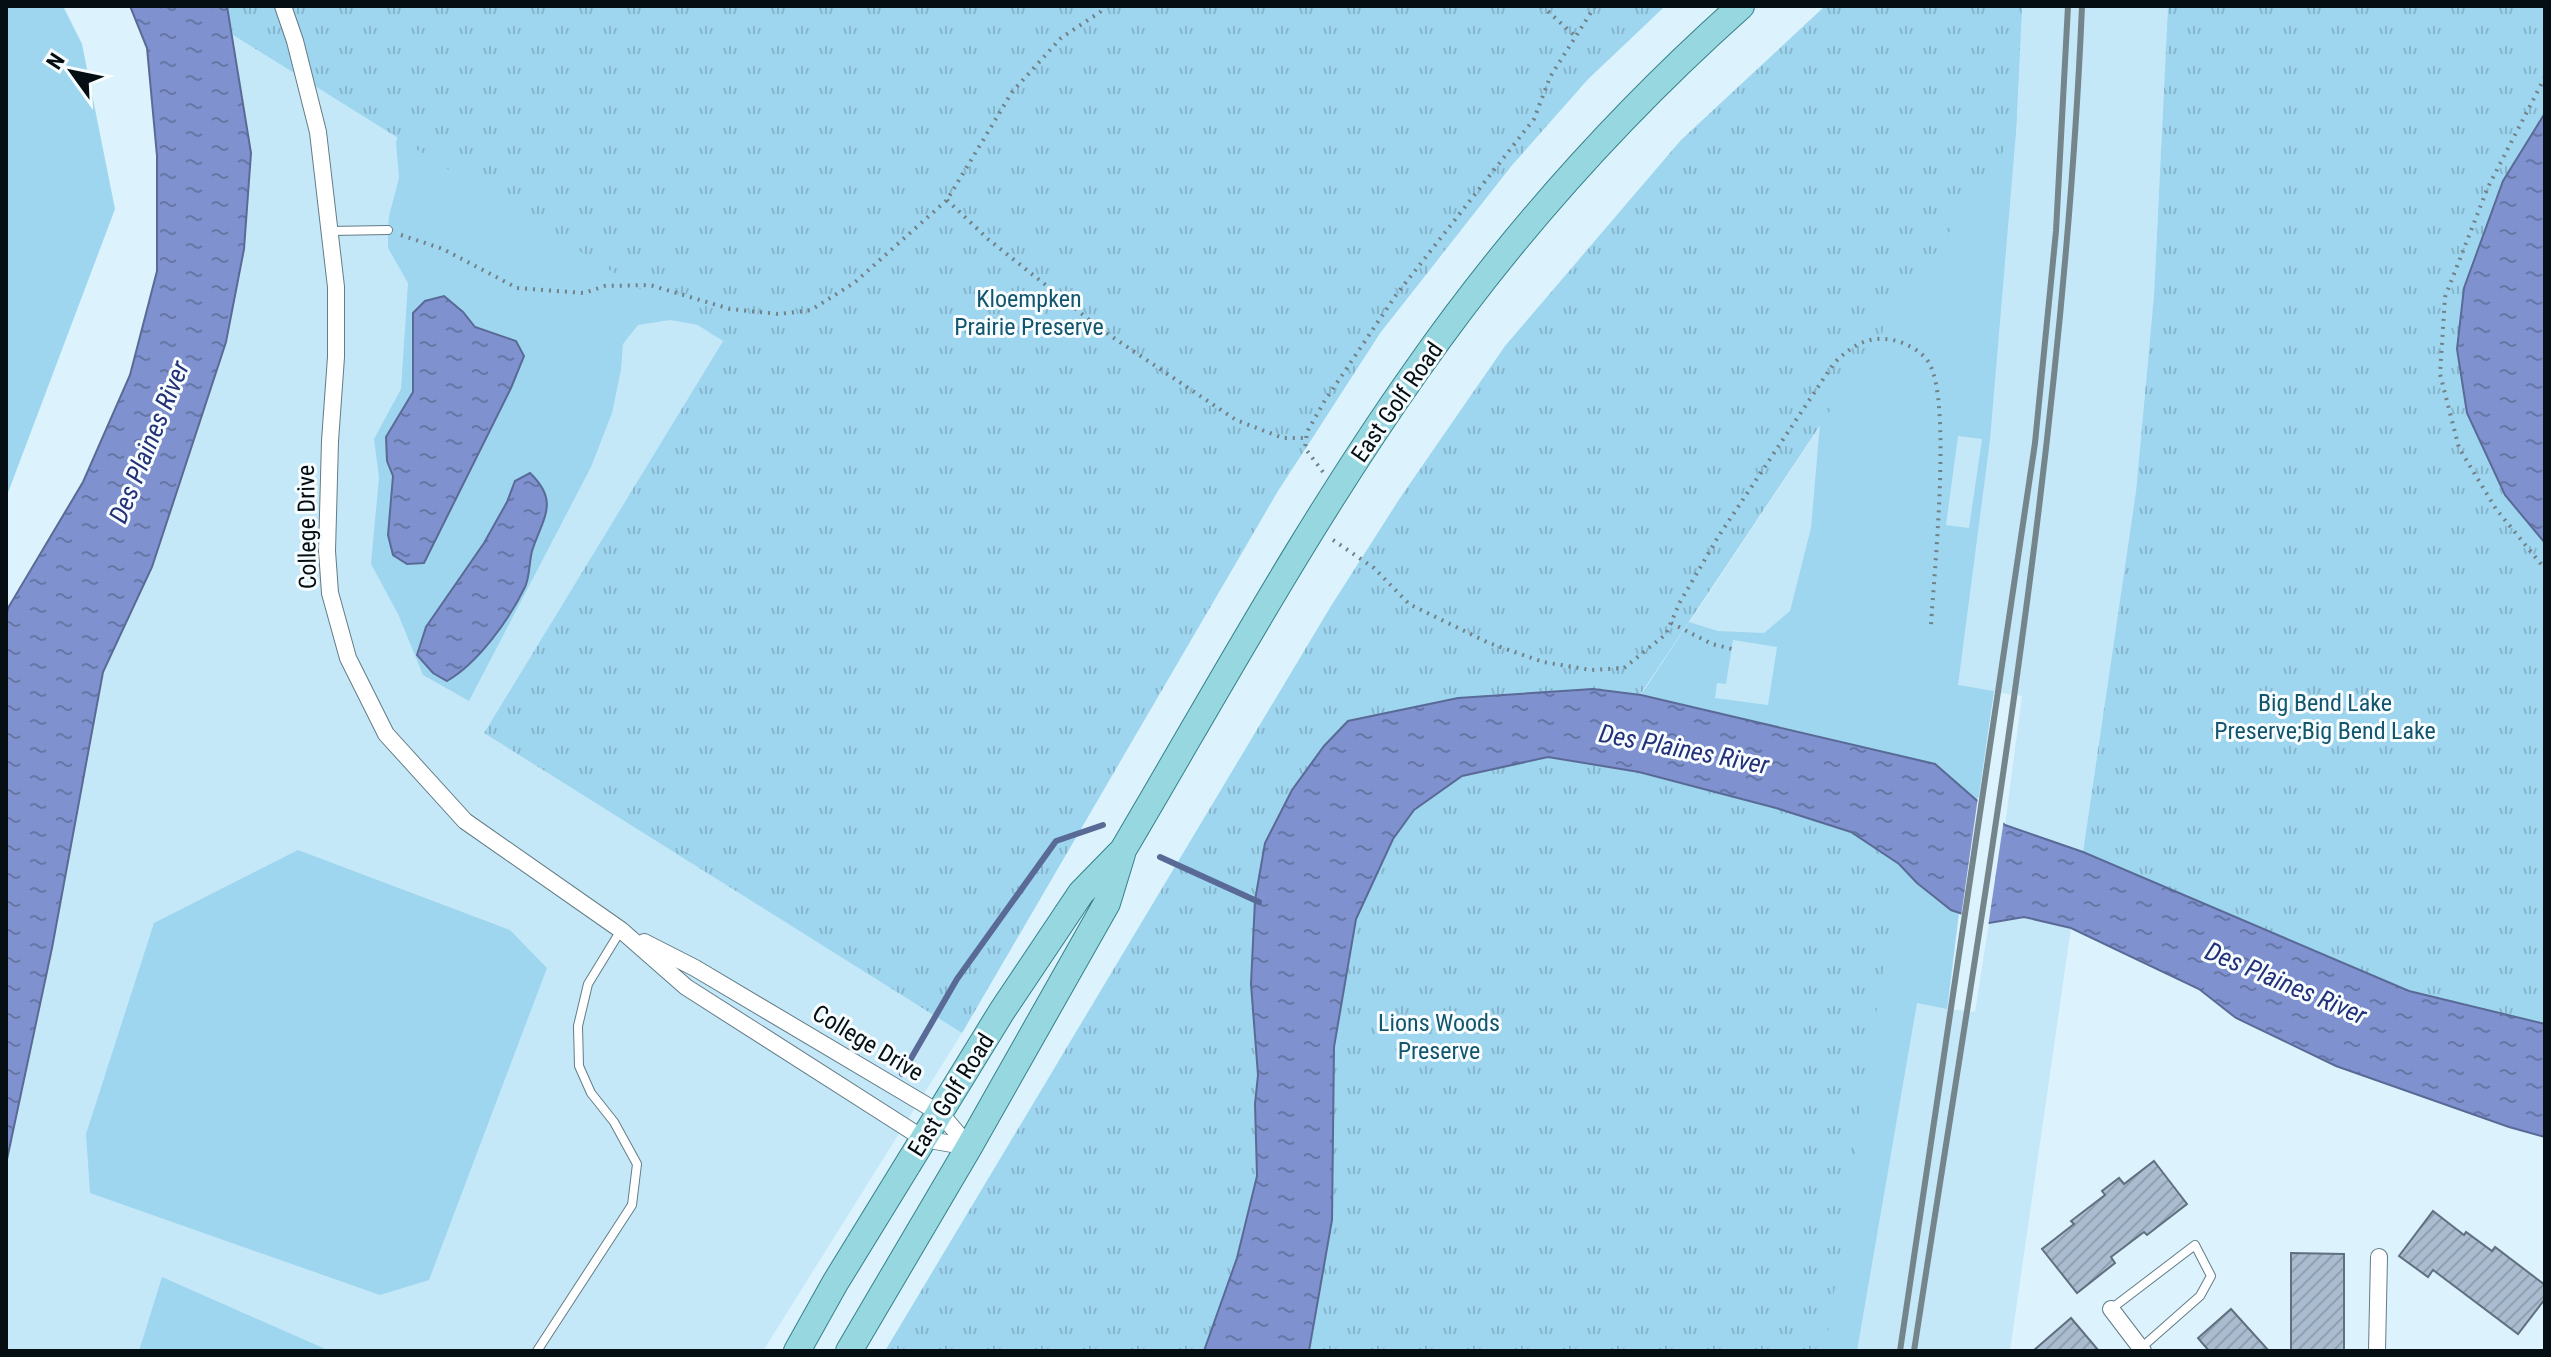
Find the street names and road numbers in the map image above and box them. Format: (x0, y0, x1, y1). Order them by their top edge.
street label: East Golf Road (1345, 337, 1449, 467)
street label: College Drive (292, 465, 322, 589)
street label: College Drive (807, 999, 929, 1087)
street label: East Golf Road (902, 1028, 1000, 1162)

